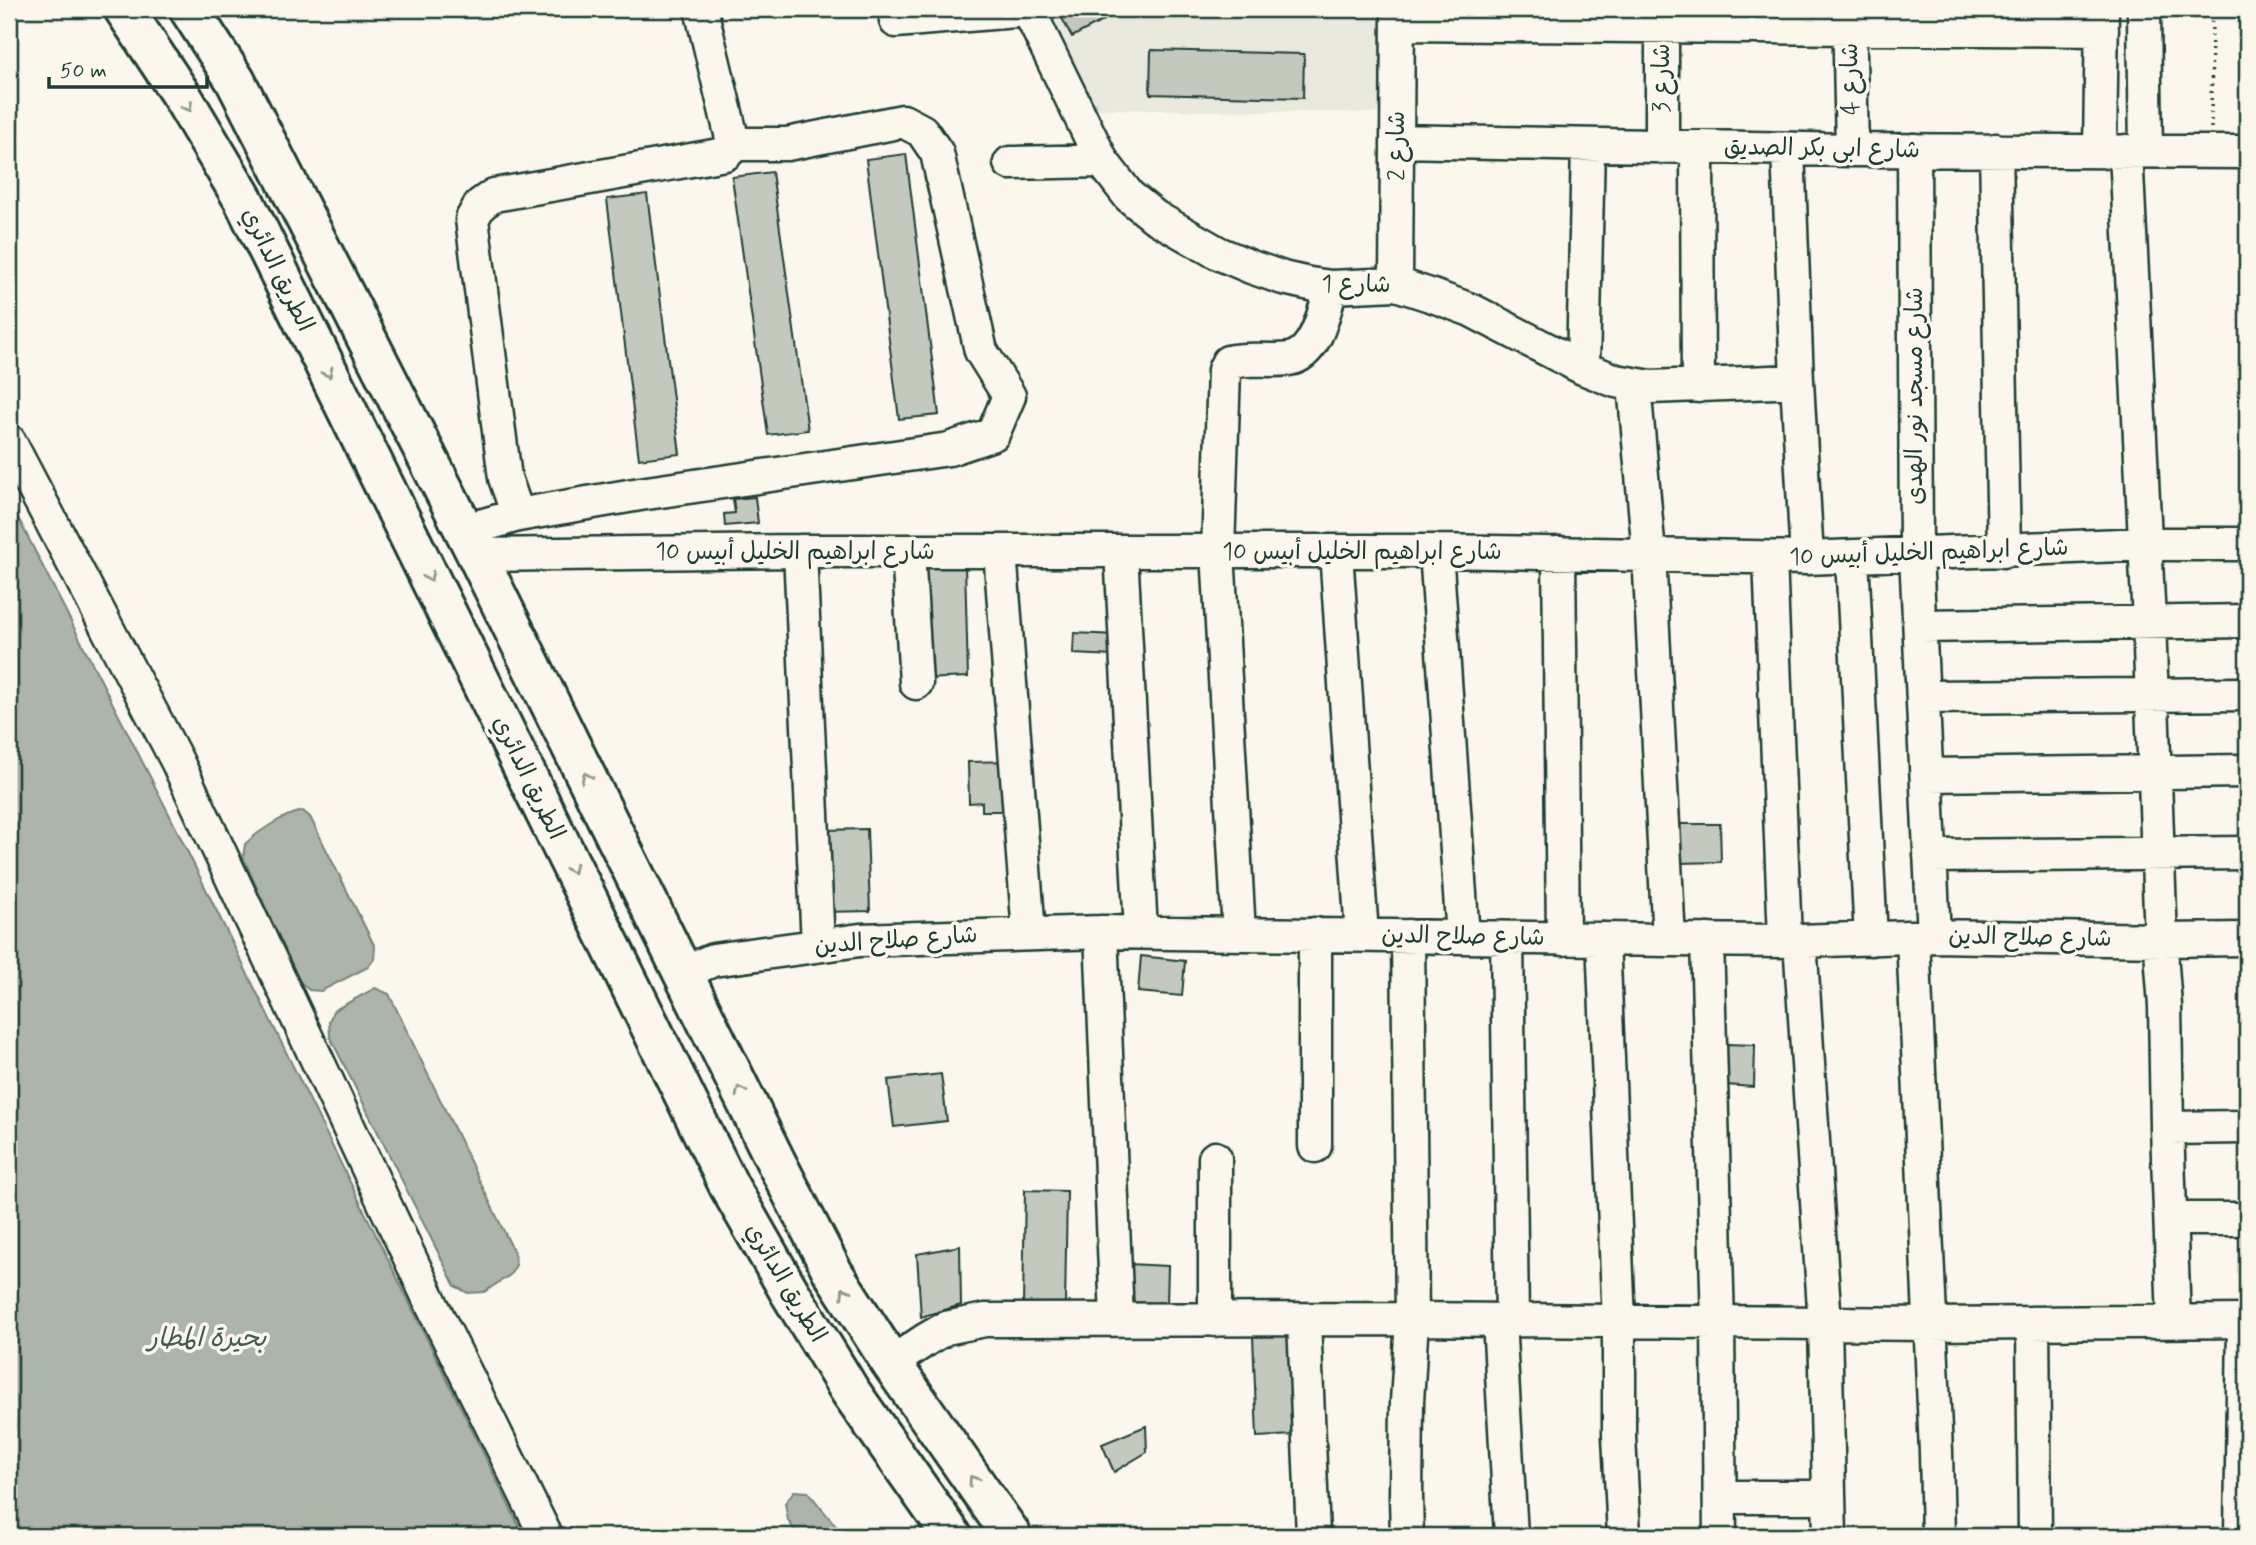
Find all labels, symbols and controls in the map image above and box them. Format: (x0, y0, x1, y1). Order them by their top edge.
street label: شارع 3 (1647, 43, 1678, 113)
street label: شارع 4 (1835, 43, 1867, 115)
scale bar (49, 46, 206, 90)
text: 50 m (60, 57, 107, 85)
one-way arrow (180, 99, 193, 112)
street label: شارع 2 (1382, 111, 1413, 181)
street label: شارع ابى بكر الصديق (1724, 132, 1920, 166)
street label: الطريق الدائري (234, 203, 320, 337)
street label: شارع 1 (1321, 269, 1391, 301)
street label: شارع مسجد نور الهدى (1900, 287, 1931, 505)
one-way arrow (320, 366, 334, 378)
street label: شارع ابراهيم الخليل أبيس 10 (1789, 532, 2069, 574)
street label: شارع ابراهيم الخليل أبيس 10 (655, 536, 935, 569)
street label: شارع ابراهيم الخليل أبيس 10 (1222, 536, 1502, 569)
one-way arrow (420, 570, 434, 582)
street label: الطريق الدائري (485, 711, 571, 845)
one-way arrow (580, 772, 594, 784)
one-way arrow (564, 862, 578, 874)
street label: شارع صلاح الدين (813, 920, 979, 962)
street label: شارع صلاح الدين (1381, 920, 1545, 954)
street label: شارع صلاح الدين (1948, 921, 2112, 955)
one-way arrow (735, 1086, 749, 1098)
street label: الطريق الدائري (737, 1218, 833, 1348)
one-way arrow (840, 1287, 853, 1300)
water label: بحيرة المطار (145, 1322, 267, 1356)
one-way arrow (969, 1475, 981, 1488)

